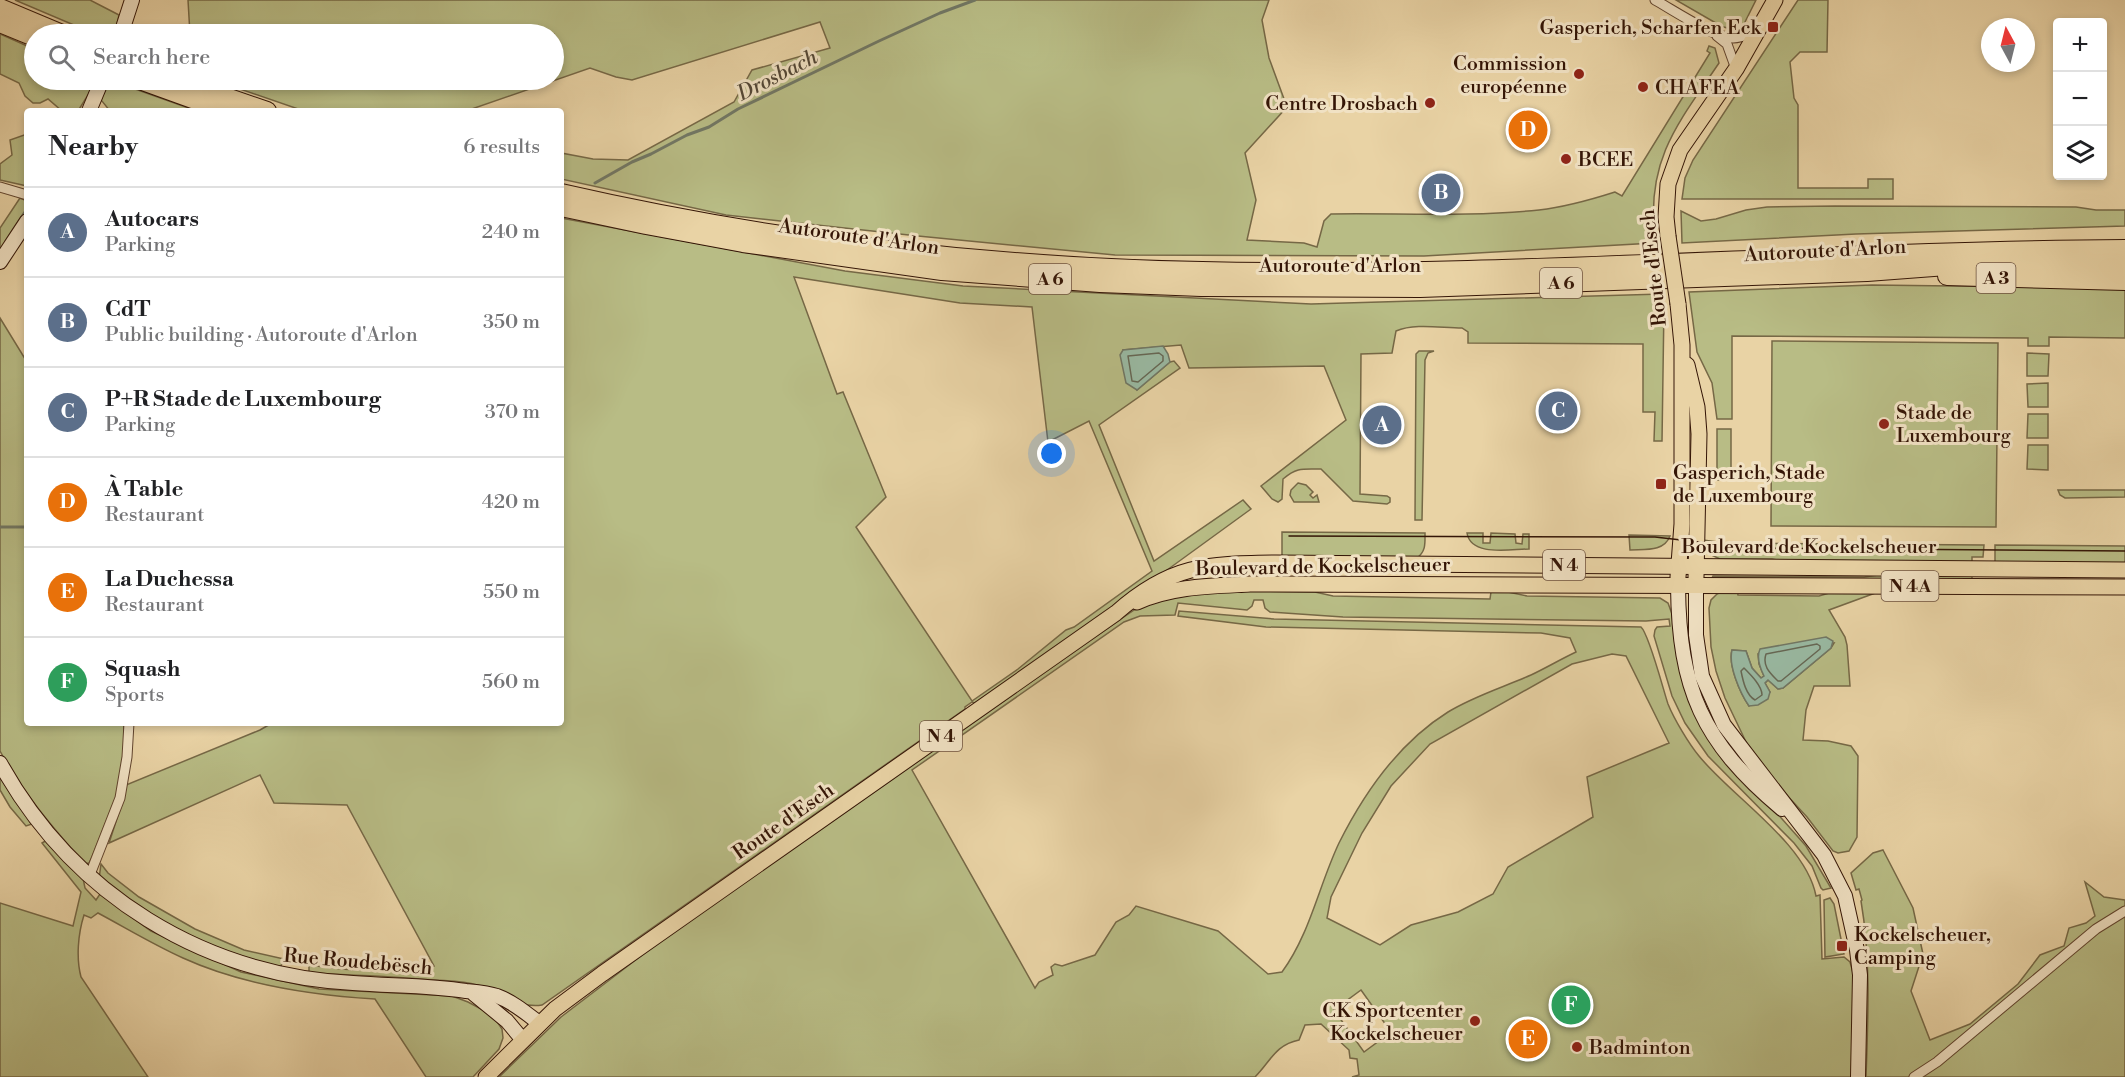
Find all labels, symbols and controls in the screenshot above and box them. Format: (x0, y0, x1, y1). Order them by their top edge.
place label: Gasperich, Scharfen Eck (1540, 16, 1763, 41)
north arrow (1981, 18, 2035, 72)
map controls (2053, 18, 2107, 180)
button: + (2053, 18, 2107, 72)
marker: Gasperich, Scharfen Eck (1766, 20, 1780, 34)
search box (24, 24, 564, 90)
icon: search (45, 41, 78, 74)
text: Search here (93, 44, 210, 71)
water label: Drosbach (732, 44, 822, 108)
place label: Commission européenne (1453, 52, 1567, 100)
marker: Commission européenne (1572, 67, 1586, 81)
button: − (2053, 72, 2107, 126)
place label: CHAFEA (1655, 76, 1741, 101)
marker: CHAFEA (1636, 80, 1650, 94)
place label: Centre Drosbach (1265, 92, 1418, 117)
marker: Centre Drosbach (1423, 96, 1437, 110)
pin: D (1508, 108, 1547, 152)
button: layers (2053, 126, 2107, 180)
text: Nearby (48, 131, 138, 163)
text: 6 results (463, 135, 540, 160)
place label: BCEE (1577, 148, 1633, 173)
marker: BCEE (1559, 152, 1573, 166)
pin: B (1422, 170, 1460, 216)
text: Autocars (105, 206, 199, 233)
street label: Route d'Esch (1636, 208, 1673, 328)
street label: Autoroute d'Arlon (776, 214, 941, 261)
text: A (60, 220, 75, 245)
text: 240 m (482, 220, 540, 245)
text: Parking (105, 233, 175, 258)
street label: Autoroute d'Arlon (1742, 235, 1907, 268)
street label: Autoroute d'Arlon (1258, 254, 1421, 279)
road number: A 3 (1976, 263, 2016, 293)
road number: A 6 (1029, 264, 1071, 294)
road number: A 6 (1540, 268, 1582, 298)
text: CdT (105, 296, 150, 323)
text: B (60, 310, 75, 335)
text: 350 m (483, 310, 540, 335)
text: Public building · Autoroute d'Arlon (105, 323, 418, 348)
text: P+R Stade de Luxembourg (105, 386, 381, 413)
pin: C (1538, 388, 1578, 434)
text: C (60, 400, 75, 425)
text: 370 m (485, 400, 540, 425)
place label: Stade de Luxembourg (1896, 401, 2012, 449)
pin: A (1362, 402, 1402, 448)
text: Parking (105, 413, 175, 438)
marker: Stade de Luxembourg (1877, 417, 1891, 431)
your location (1037, 439, 1066, 468)
place label: Gasperich, Stade de Luxembourg (1673, 461, 1825, 509)
text: À Table (105, 476, 183, 503)
marker: Gasperich, Stade de Luxembourg (1654, 477, 1668, 491)
text: D (60, 490, 75, 515)
text: 420 m (482, 490, 540, 515)
text: Restaurant (105, 503, 204, 528)
street label: Boulevard de Kockelscheuer (1680, 535, 1937, 560)
road number: N 4 (1543, 550, 1585, 580)
street label: Boulevard de Kockelscheuer (1194, 553, 1451, 582)
text: La Duchessa (105, 566, 234, 593)
road number: N 4A (1882, 571, 1938, 601)
text: E (61, 580, 74, 605)
text: 550 m (483, 580, 540, 605)
text: Restaurant (105, 593, 204, 618)
text: Squash (105, 656, 180, 683)
text: F (60, 670, 75, 695)
text: 560 m (482, 670, 540, 695)
text: Sports (105, 683, 164, 708)
road number: N 4 (920, 721, 962, 751)
street label: Route d'Esch (728, 778, 839, 866)
place label: Kockelscheuer, Camping (1854, 923, 1991, 971)
marker: Kockelscheuer, Camping (1835, 939, 1849, 953)
street label: Rue Roudebësch (282, 944, 433, 981)
pin: F (1552, 982, 1590, 1028)
place label: CK Sportcenter Kockelscheuer (1322, 999, 1463, 1047)
marker: CK Sportcenter Kockelscheuer (1468, 1014, 1482, 1028)
pin: E (1508, 1016, 1547, 1062)
place label: Badminton (1588, 1036, 1691, 1061)
marker: Badminton (1570, 1040, 1584, 1054)

